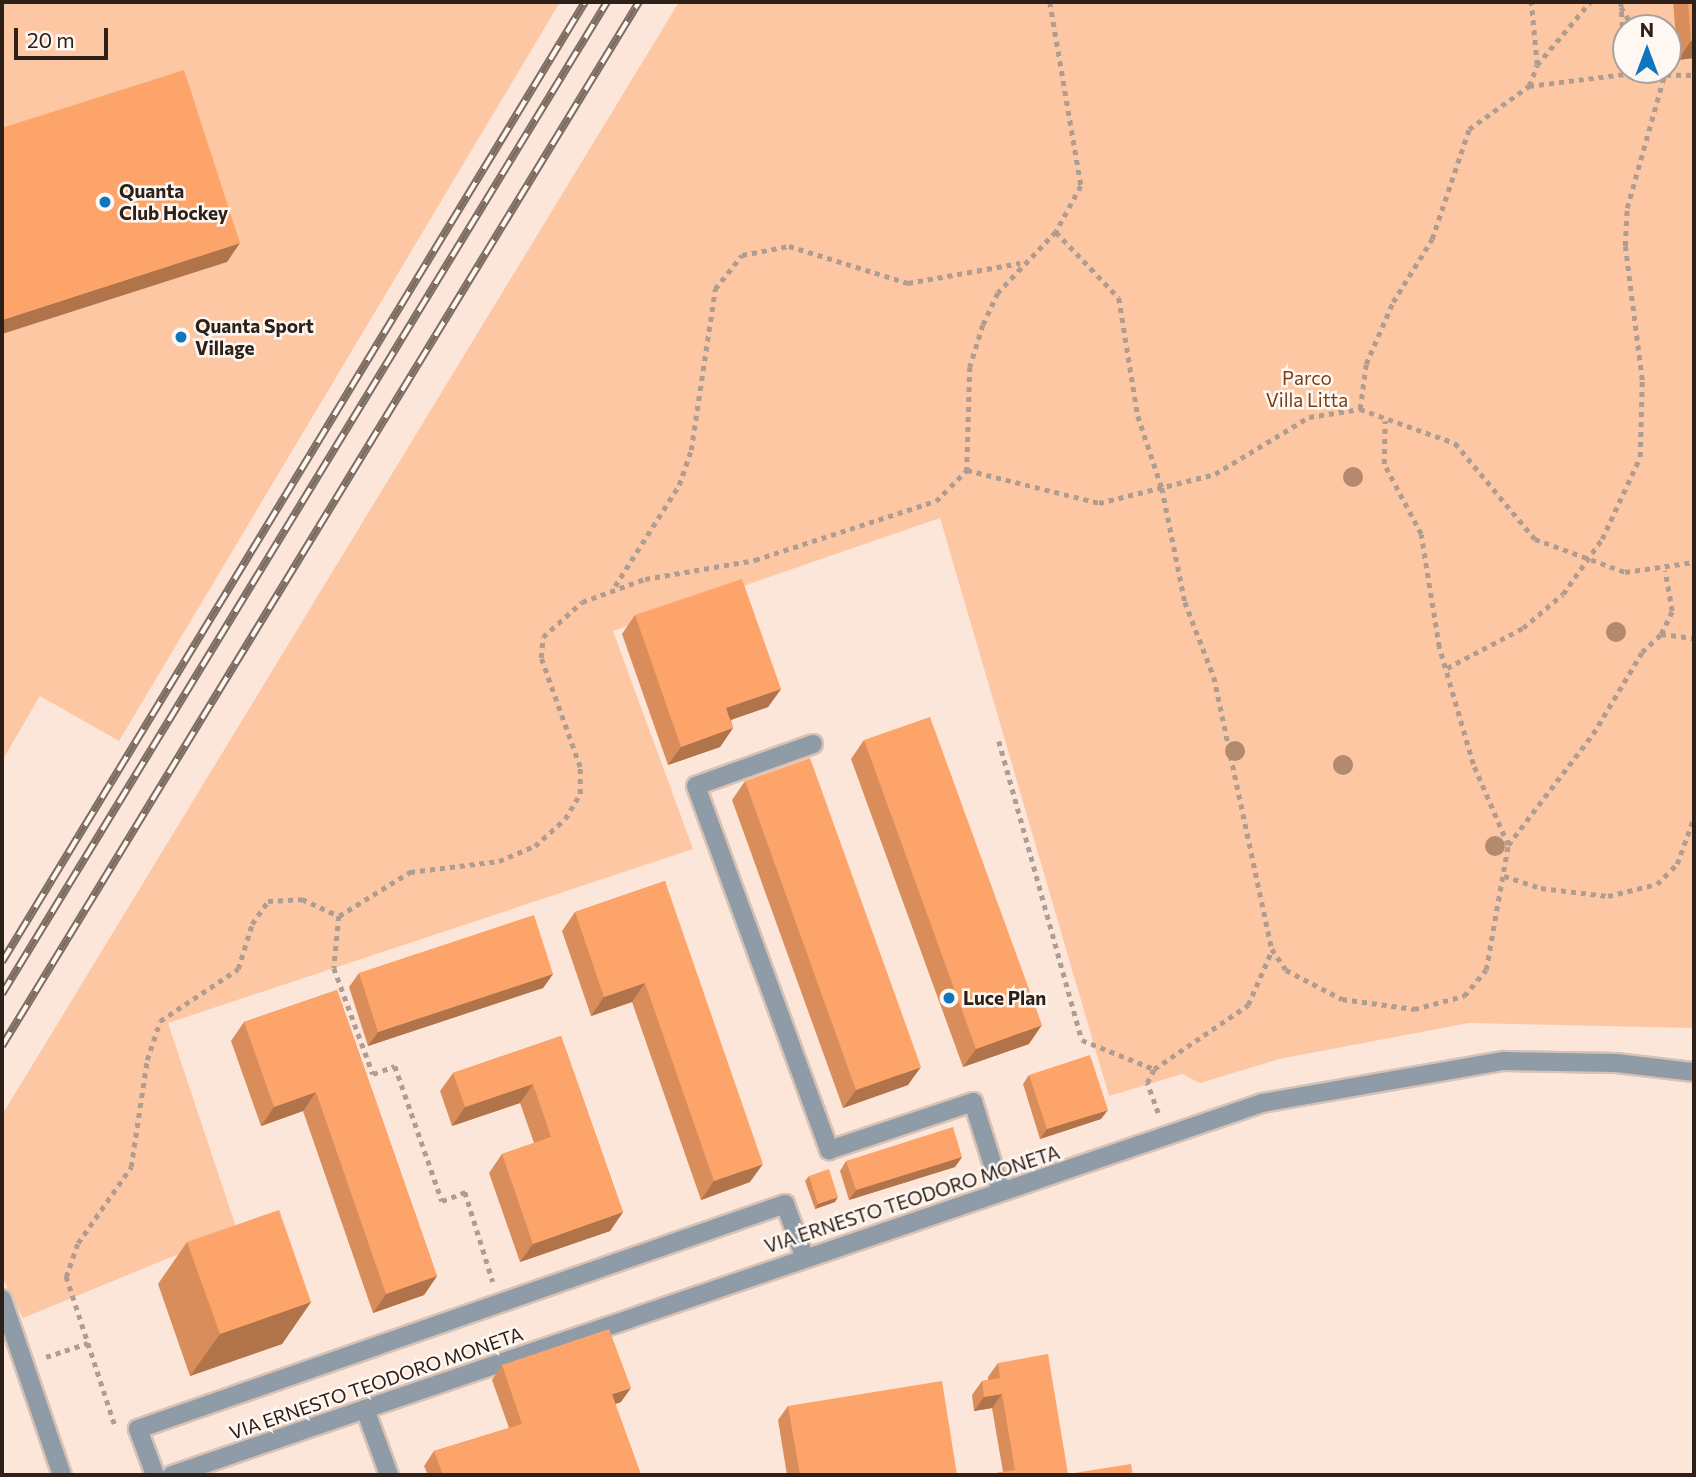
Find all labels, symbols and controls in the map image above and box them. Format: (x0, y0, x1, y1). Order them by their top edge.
scale bar (18, 14, 112, 58)
north arrow (1612, 14, 1682, 84)
text: N (1640, 18, 1654, 41)
text: 20 m (27, 27, 75, 52)
place label: Quanta Club Hockey (119, 180, 228, 224)
marker: Quanta Club Hockey (97, 194, 113, 210)
place label: Quanta Sport Village (195, 315, 314, 359)
marker: Quanta Sport Village (173, 329, 189, 345)
park label: Parco Villa Litta (1266, 367, 1348, 411)
place label: Luce Plan (963, 987, 1046, 1009)
marker: Luce Plan (941, 990, 957, 1006)
street label: VIA ERNESTO TEODORO MONETA (762, 1140, 1062, 1258)
street label: VIA ERNESTO TEODORO MONETA (226, 1322, 526, 1444)

